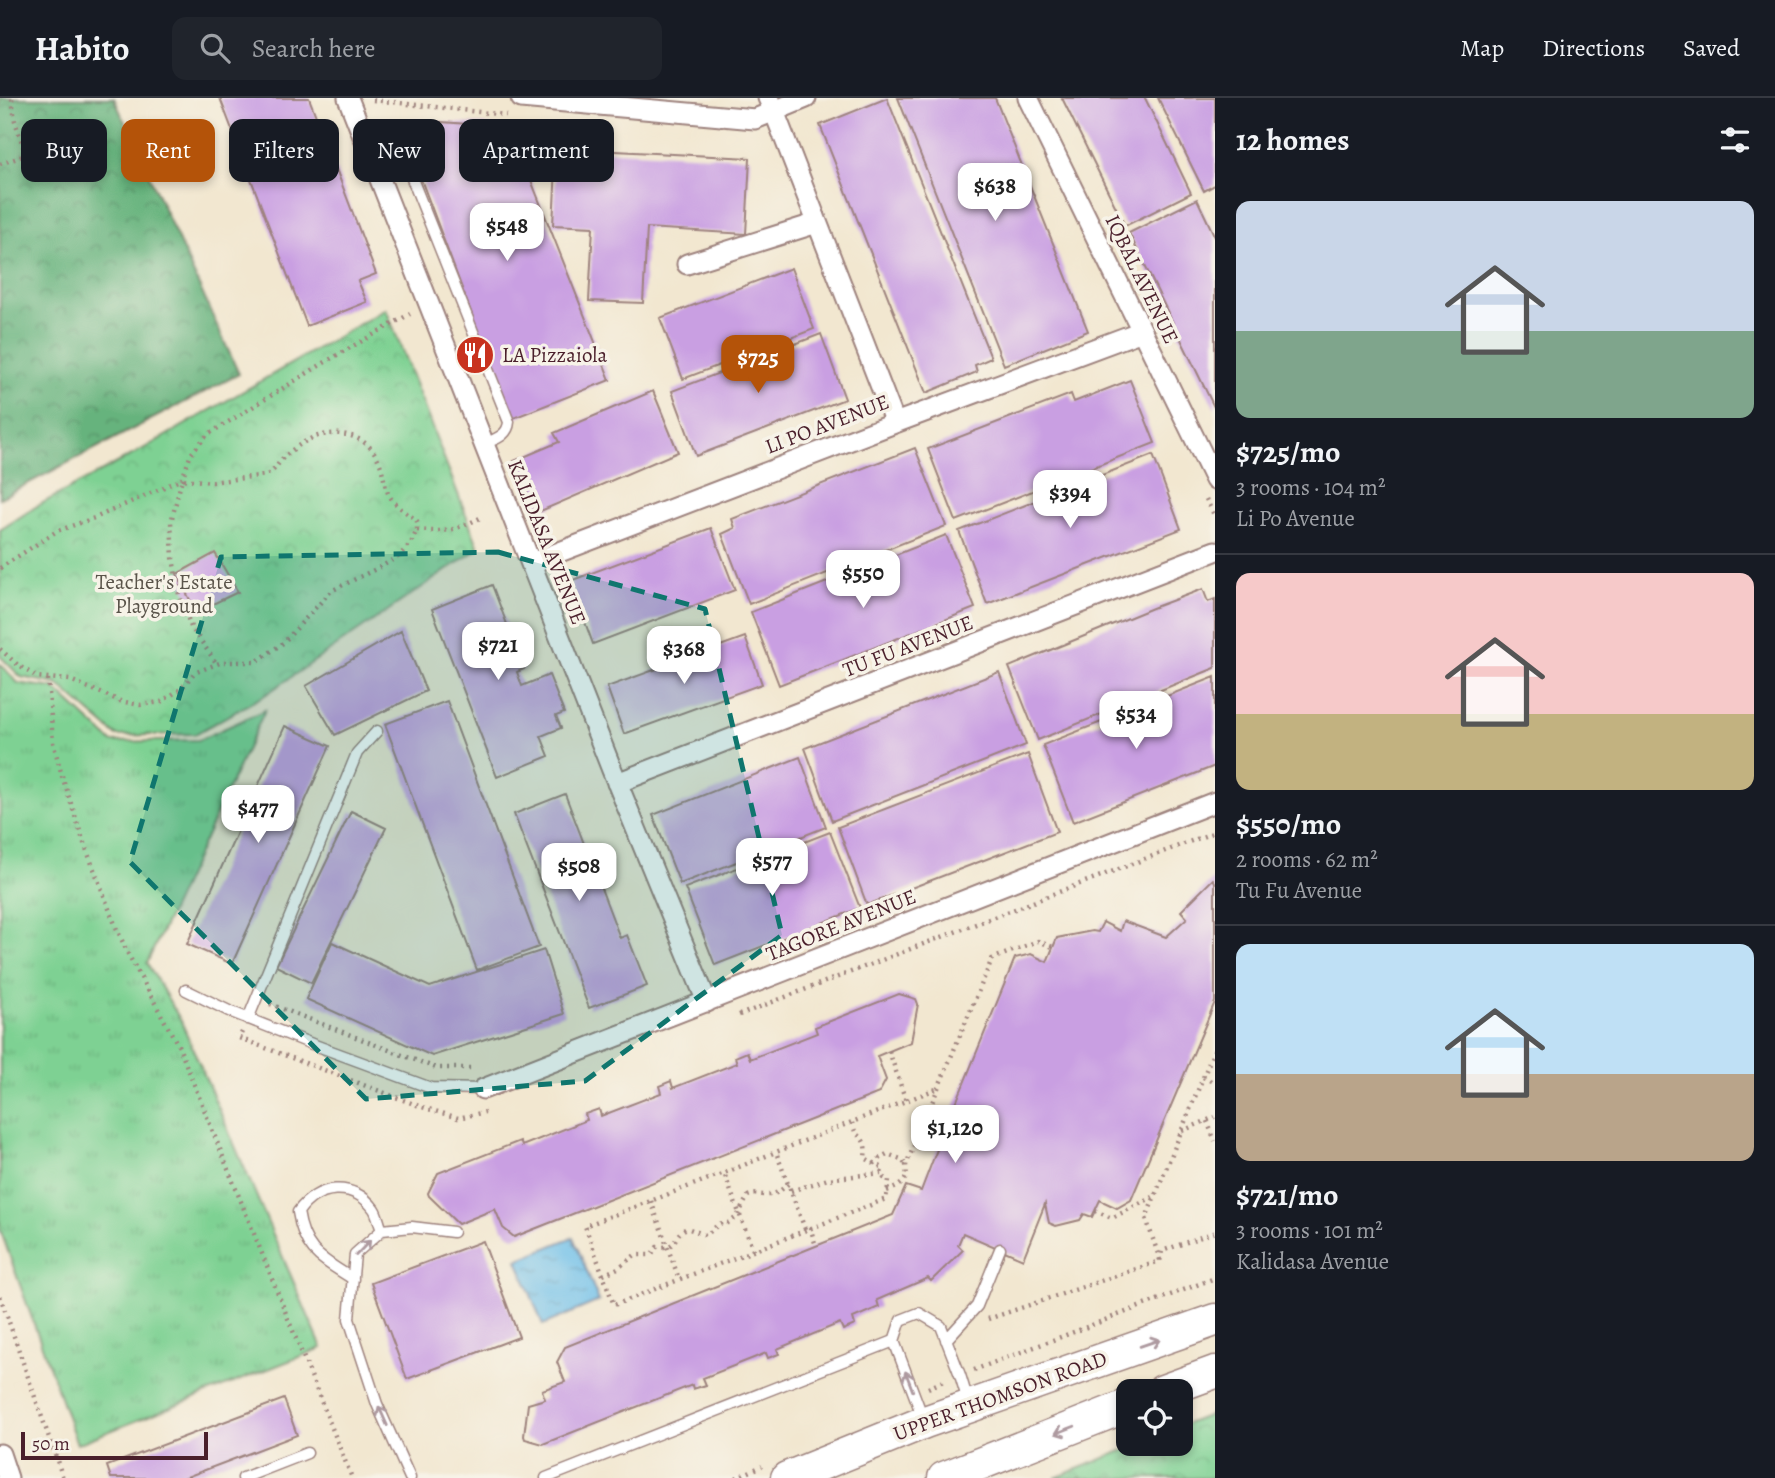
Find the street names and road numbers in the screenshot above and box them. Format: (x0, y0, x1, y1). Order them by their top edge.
street label: IQBAL AVENUE (1099, 210, 1185, 348)
street label: LI PO AVENUE (761, 388, 893, 460)
street label: KALIDASA AVENUE (501, 455, 593, 629)
street label: TU FU AVENUE (839, 608, 977, 684)
street label: TAGORE AVENUE (762, 882, 920, 968)
street label: UPPER THOMSON ROAD (889, 1344, 1111, 1448)

